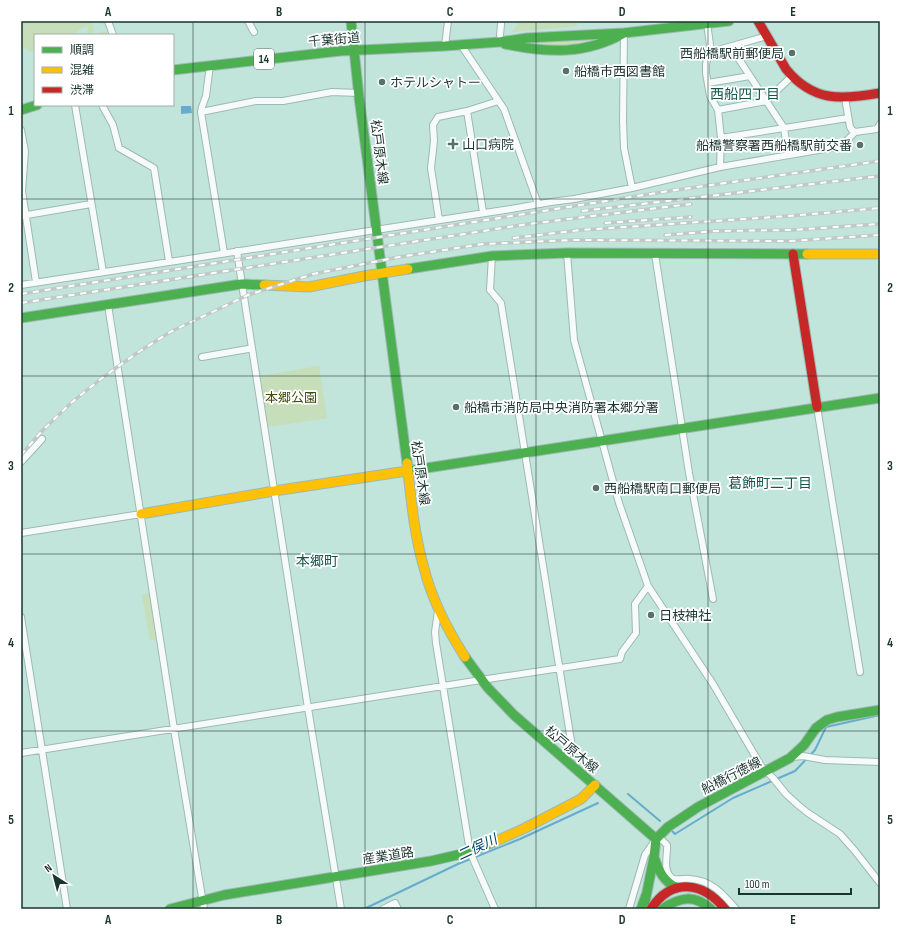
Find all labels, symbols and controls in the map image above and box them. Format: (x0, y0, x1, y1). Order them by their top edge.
text: A (104, 4, 112, 20)
text: B (276, 4, 282, 20)
text: C (447, 4, 454, 20)
text: D (619, 4, 626, 20)
text: E (790, 4, 796, 20)
street label: 千葉街道 (307, 30, 361, 50)
legend (34, 34, 174, 106)
text: 順調 (70, 43, 94, 58)
place label: 西船橋駅前郵便局 (680, 46, 784, 62)
marker: 西船橋駅前郵便局 (787, 48, 797, 58)
road number: 14 (254, 49, 274, 69)
text: 混雑 (70, 63, 94, 78)
place label: 船橋市西図書館 (574, 64, 665, 80)
marker: 船橋市西図書館 (561, 66, 571, 76)
place label: ホテルシャトー (390, 75, 481, 91)
marker: ホテルシャトー (377, 77, 387, 87)
text: 渋滞 (70, 83, 94, 98)
district label: 西船四丁目 (710, 86, 780, 103)
text: 1 (8, 103, 14, 119)
text: 1 (887, 103, 893, 119)
street label: 松戸原木線 (367, 119, 391, 185)
place label: 山口病院 (462, 137, 514, 153)
marker: 山口病院 (447, 138, 459, 150)
place label: 船橋警察署西船橋駅前交番 (696, 138, 852, 154)
marker: 船橋警察署西船橋駅前交番 (855, 140, 865, 150)
text: 2 (8, 280, 14, 296)
text: 2 (887, 280, 893, 296)
park label: 本郷公園 (265, 390, 317, 406)
place label: 船橋市消防局中央消防署本郷分署 (464, 400, 659, 416)
marker: 船橋市消防局中央消防署本郷分署 (451, 402, 461, 412)
street label: 松戸原木線 (408, 440, 432, 506)
text: 3 (8, 458, 14, 474)
text: 3 (887, 458, 893, 474)
district label: 葛飾町二丁目 (728, 475, 812, 492)
place label: 西船橋駅南口郵便局 (604, 481, 721, 497)
marker: 西船橋駅南口郵便局 (591, 483, 601, 493)
district label: 本郷町 (296, 553, 338, 570)
place label: 日枝神社 (659, 608, 711, 624)
marker: 日枝神社 (646, 610, 656, 620)
text: 4 (8, 635, 14, 651)
text: 4 (887, 635, 893, 651)
street label: 松戸原木線 (541, 723, 601, 777)
street label: 船橋行徳線 (699, 754, 764, 798)
text: 5 (8, 812, 14, 828)
text: 5 (887, 812, 893, 828)
water label: 二俣川 (455, 830, 502, 864)
street label: 産業道路 (361, 844, 415, 868)
north arrow (34, 856, 74, 896)
text: N (42, 861, 55, 875)
scale bar (739, 870, 851, 896)
text: 100 m (745, 877, 770, 892)
text: A (104, 912, 112, 928)
text: B (276, 912, 282, 928)
text: C (447, 912, 454, 928)
text: D (619, 912, 626, 928)
text: E (790, 912, 796, 928)

